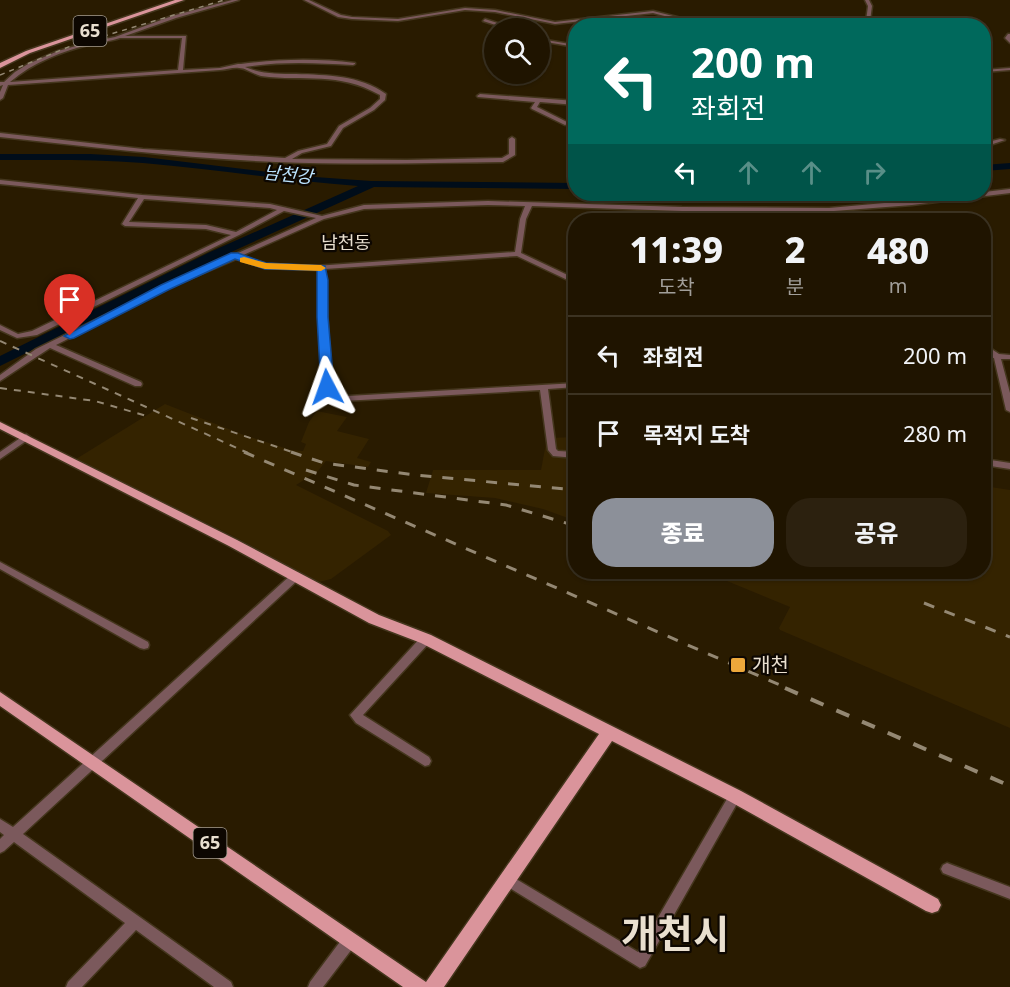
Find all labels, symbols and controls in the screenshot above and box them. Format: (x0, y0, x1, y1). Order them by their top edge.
road number: 65 (74, 16, 106, 46)
map controls (484, 18, 550, 84)
button: search (484, 18, 550, 84)
text: 200 m (691, 33, 815, 90)
icon: left (592, 42, 670, 120)
text: 좌회전 (691, 89, 766, 126)
icon: left (669, 156, 702, 189)
icon: ahead (732, 156, 765, 189)
icon: ahead (795, 156, 828, 189)
icon: right (858, 156, 891, 189)
water label: 남천강 (262, 159, 316, 189)
text: 11:39 (630, 225, 723, 274)
text: 2 (785, 225, 805, 274)
text: 480 (867, 226, 929, 275)
district label: 남천동 (321, 230, 371, 254)
text: m (889, 272, 908, 299)
text: 도착 (658, 273, 695, 300)
text: 분 (786, 273, 804, 300)
pin (44, 274, 95, 336)
icon: arrive (53, 283, 86, 316)
icon: left (592, 339, 625, 372)
text: 200 m (903, 340, 967, 370)
text: 좌회전 (643, 341, 704, 371)
position arrow (295, 355, 359, 419)
icon: arrive (592, 417, 625, 450)
text: 280 m (903, 418, 967, 448)
text: 목적지 도착 (643, 419, 750, 449)
button: 종료 (592, 498, 774, 567)
button: 공유 (786, 498, 967, 567)
place label: 개천 (752, 651, 789, 678)
marker: 개천 (729, 656, 747, 674)
road number: 65 (194, 828, 226, 858)
district label: 개천시 (621, 906, 729, 959)

